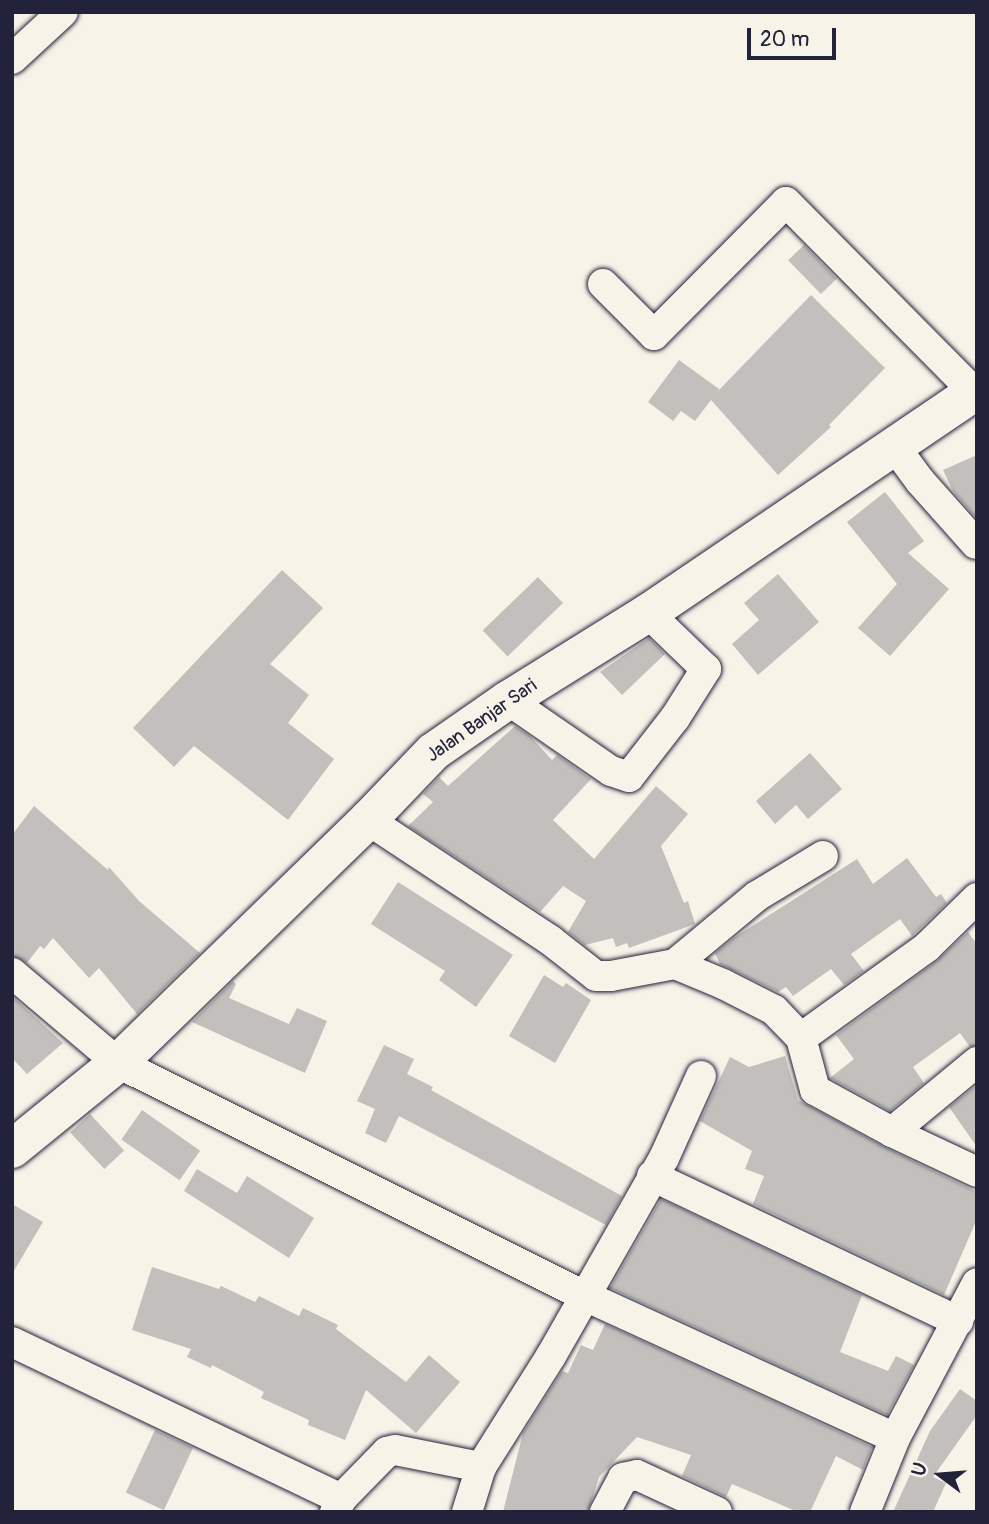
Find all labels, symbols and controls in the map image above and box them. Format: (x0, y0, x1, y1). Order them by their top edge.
scale bar (751, 14, 840, 58)
text: 20 m (760, 26, 809, 53)
street label: Jalan Banjar Sari (422, 675, 542, 767)
north arrow (905, 1440, 975, 1510)
text: U (907, 1460, 933, 1479)

